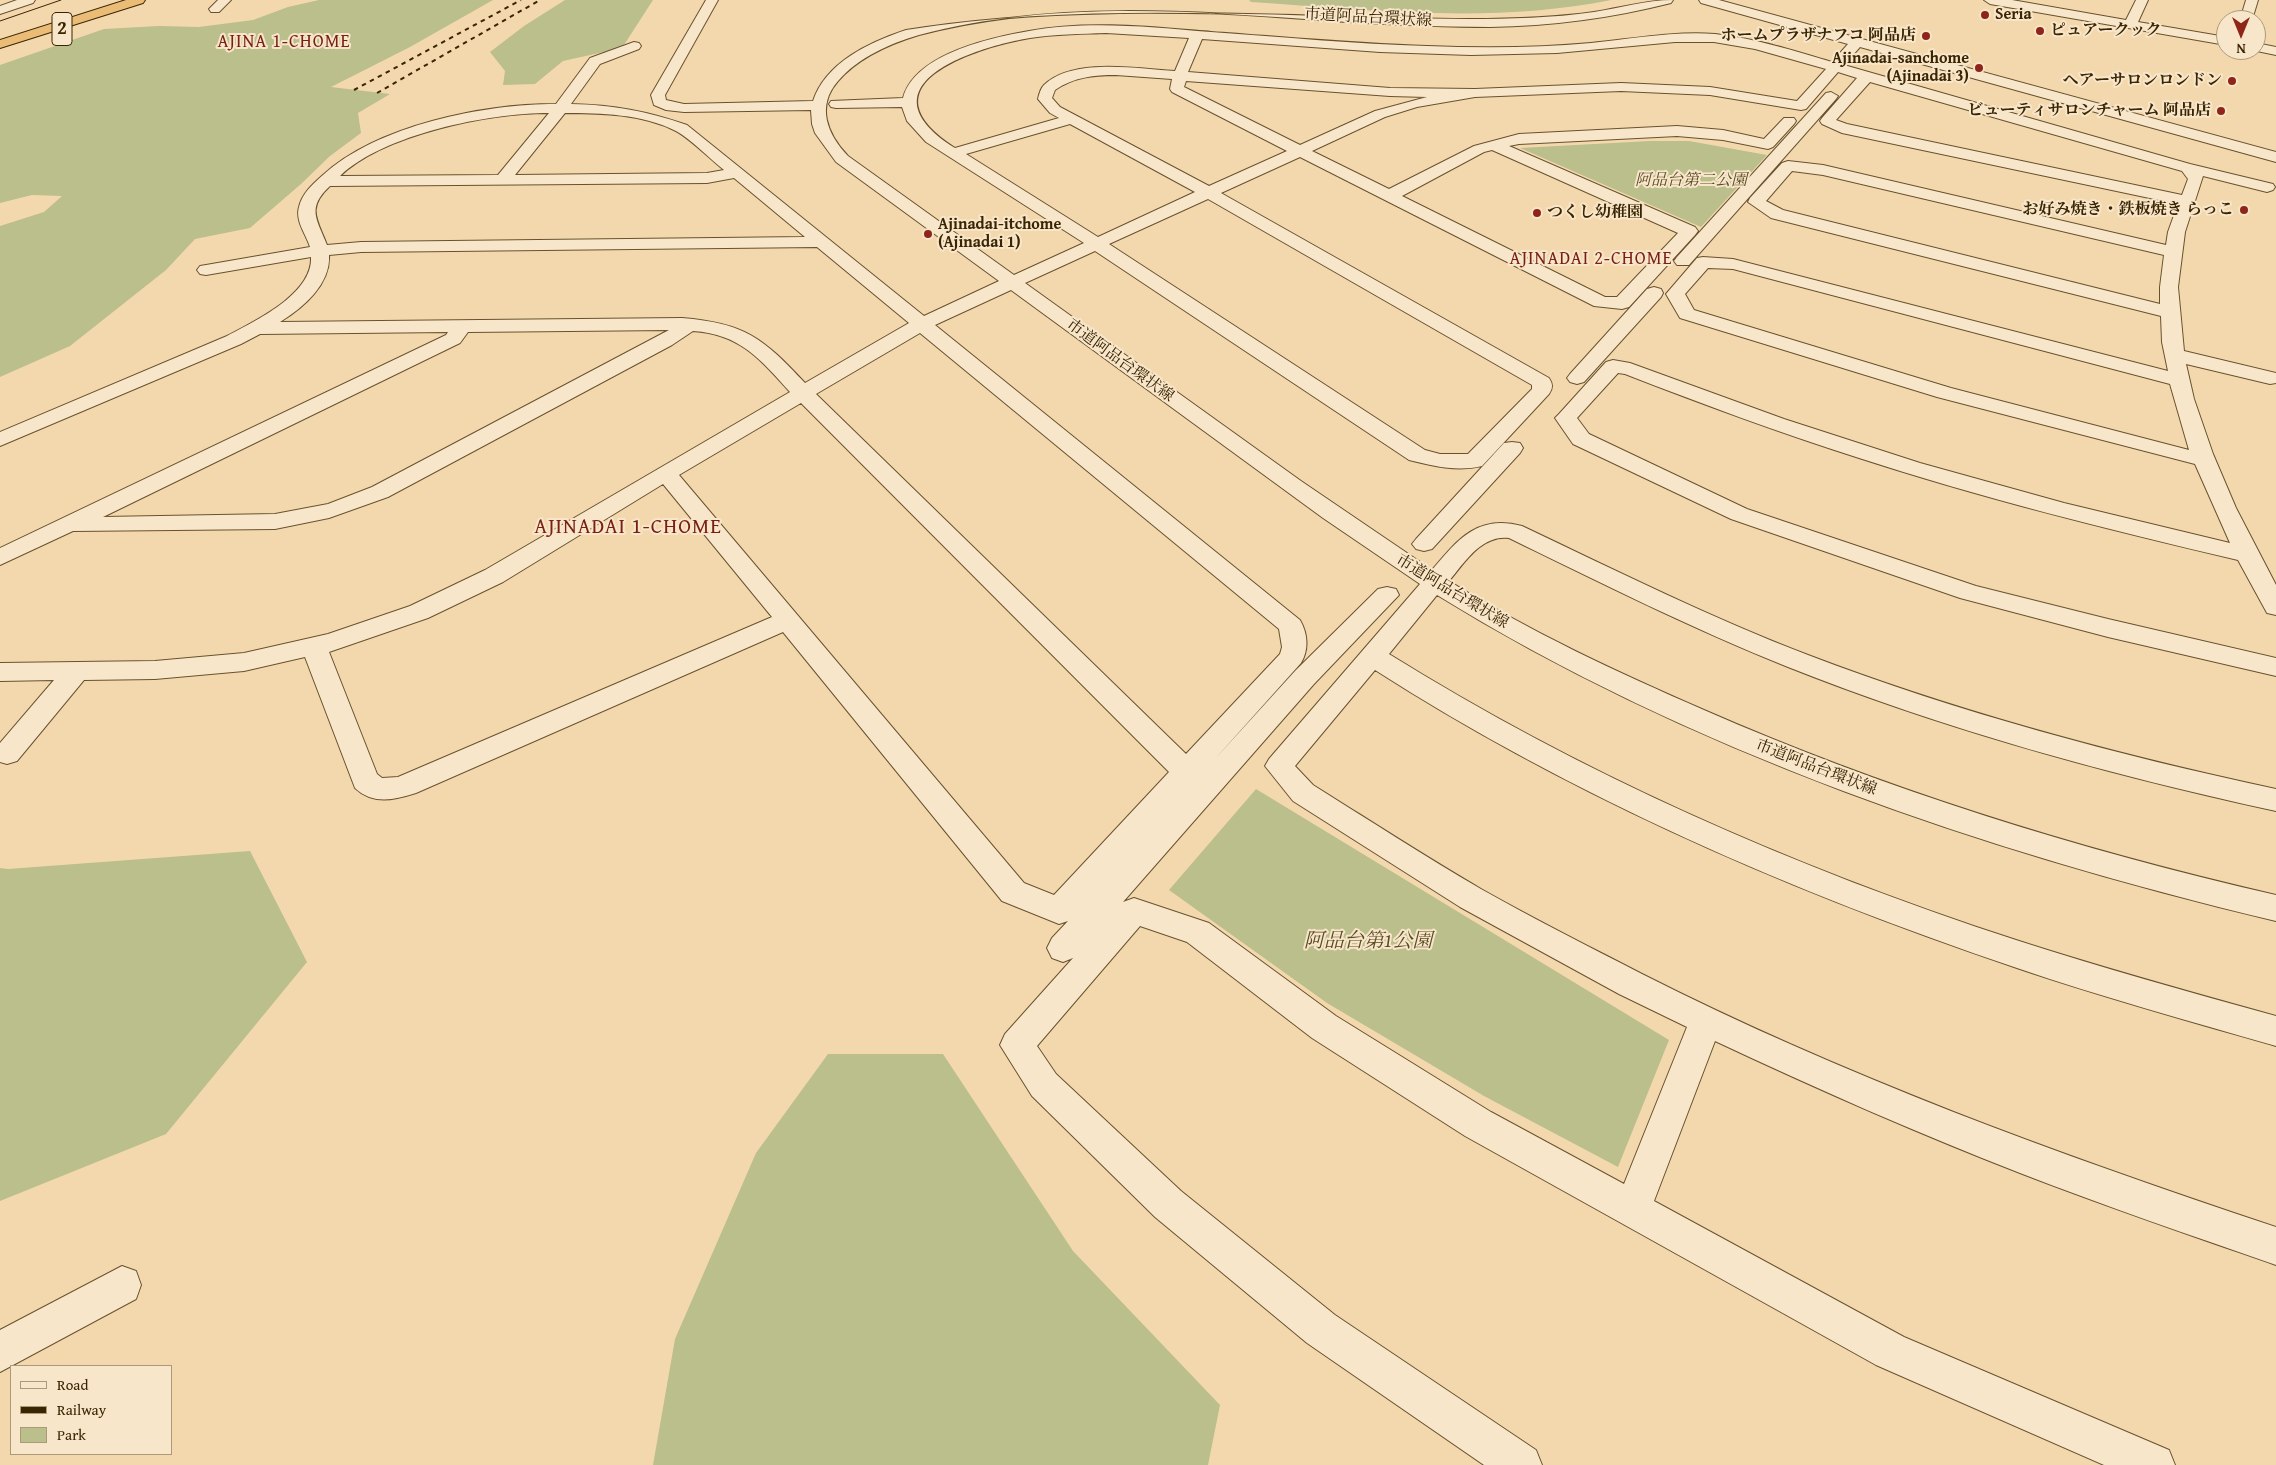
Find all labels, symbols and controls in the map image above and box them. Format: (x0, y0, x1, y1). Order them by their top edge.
street label: 市道阿品台環状線 (1304, 5, 1432, 31)
place label: Seria (1995, 5, 2032, 25)
marker: Seria (1979, 9, 1991, 21)
north arrow (2216, 10, 2266, 60)
road number: 2 (52, 12, 72, 46)
place label: ピュアークック (2050, 21, 2162, 41)
marker: ピュアークック (2034, 25, 2046, 37)
place label: ホームプラザナフコ 阿品店 (1720, 26, 1916, 46)
marker: ホームプラザナフコ 阿品店 (1920, 30, 1932, 42)
district label: AJINA 1-CHOME (216, 31, 352, 53)
text: N (2236, 39, 2246, 59)
place label: Ajinadai-sanchome (Ajinadai 3) (1832, 49, 1969, 87)
marker: Ajinadai-sanchome (Ajinadai 3) (1973, 62, 1985, 74)
place label: ヘアーサロンロンドン (2062, 71, 2222, 91)
marker: ヘアーサロンロンドン (2226, 75, 2238, 87)
place label: ビューティサロンチャーム 阿品店 (1967, 101, 2211, 121)
marker: ビューティサロンチャーム 阿品店 (2215, 105, 2227, 117)
park label: 阿品台第二公園 (1635, 171, 1747, 191)
place label: お好み焼き・鉄板焼き らっこ (2022, 200, 2234, 220)
place label: つくし幼稚園 (1547, 203, 1643, 223)
marker: お好み焼き・鉄板焼き らっこ (2238, 204, 2250, 216)
marker: つくし幼稚園 (1531, 207, 1543, 219)
place label: Ajinadai-itchome (Ajinadai 1) (938, 215, 1061, 253)
marker: Ajinadai-itchome (Ajinadai 1) (922, 228, 934, 240)
district label: AJINADAI 2-CHOME (1507, 248, 1675, 270)
street label: 市道阿品台環状線 (1063, 316, 1177, 406)
district label: AJINADAI 1-CHOME (532, 515, 724, 541)
street label: 市道阿品台環状線 (1392, 551, 1512, 633)
street label: 市道阿品台環状線 (1753, 736, 1879, 800)
park label: 阿品台第1公園 (1304, 930, 1432, 954)
legend (10, 1365, 172, 1455)
text: Road (57, 1374, 88, 1395)
text: Railway (57, 1399, 106, 1420)
text: Park (57, 1424, 86, 1445)

